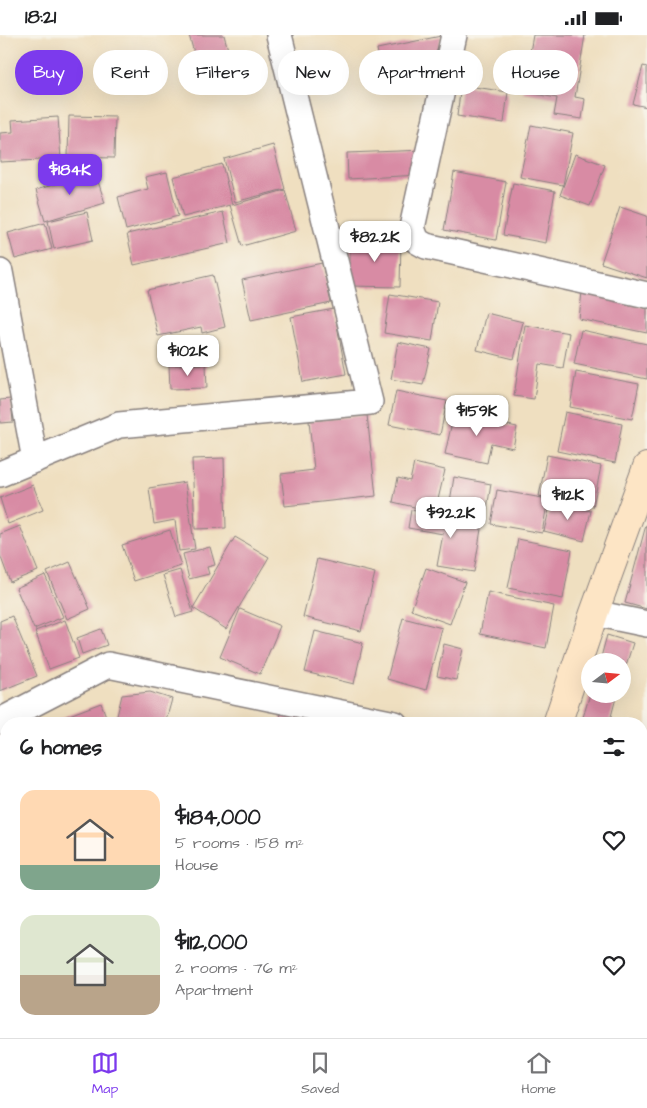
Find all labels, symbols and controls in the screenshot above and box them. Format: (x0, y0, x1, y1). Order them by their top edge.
text: 18:21 (25, 4, 56, 31)
chip: Buy (15, 50, 83, 95)
chip: Rent (93, 50, 168, 95)
chip: Filters (178, 50, 268, 95)
chip: New (278, 50, 349, 95)
chip: Apartment (359, 50, 483, 95)
chip: House (493, 50, 578, 95)
pin: $184K (35, 154, 105, 196)
text: $184K (49, 159, 91, 181)
pin: $82.2K (334, 221, 416, 263)
text: $82.2K (350, 226, 400, 248)
pin: $102K (153, 335, 223, 377)
text: $102K (168, 340, 208, 362)
pin: $159K (442, 395, 512, 437)
text: $159K (456, 400, 498, 422)
pin: $112K (533, 479, 603, 521)
text: $112K (552, 484, 584, 506)
pin: $92.2K (410, 497, 492, 539)
text: $92.2K (427, 502, 475, 524)
north arrow (581, 653, 631, 703)
map controls (581, 653, 631, 703)
text: 6 homes (20, 733, 102, 762)
icon: filters (600, 733, 628, 761)
text: $184,000 (175, 803, 261, 832)
icon: home (60, 810, 120, 870)
icon: heart (600, 826, 628, 854)
text: 5 rooms · 158 m² (175, 832, 304, 854)
text: House (175, 854, 219, 876)
text: $112,000 (175, 928, 248, 957)
icon: home (60, 935, 120, 995)
icon: heart (600, 951, 628, 979)
text: 2 rooms · 76 m² (175, 957, 298, 979)
text: Apartment (175, 979, 253, 1001)
tab: Map (91, 1049, 119, 1099)
tab: Saved (301, 1049, 339, 1099)
tab: Home (521, 1049, 556, 1099)

